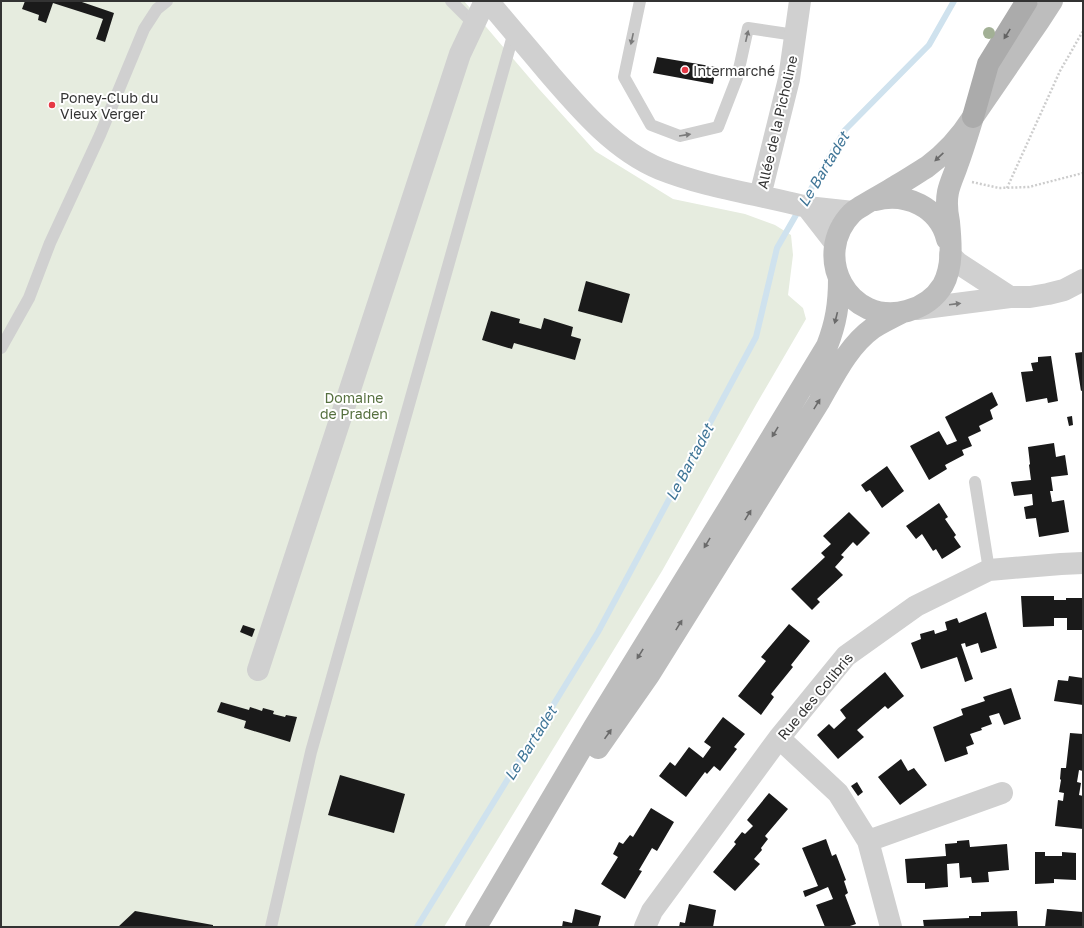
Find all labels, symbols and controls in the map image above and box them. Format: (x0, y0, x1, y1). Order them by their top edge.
one-way arrow (1003, 28, 1010, 40)
one-way arrow (744, 30, 750, 42)
one-way arrow (629, 33, 635, 45)
street label: Allée de la Picholine (753, 54, 801, 190)
place label: Intermarché (693, 62, 775, 79)
marker: Intermarché (680, 65, 690, 75)
place label: Poney-Club du Vieux Verger (60, 89, 158, 122)
marker: Poney-Club du Vieux Verger (47, 100, 57, 110)
water label: Le Bartadet (794, 127, 853, 210)
one-way arrow (679, 132, 691, 138)
one-way arrow (934, 153, 944, 162)
one-way arrow (949, 301, 961, 307)
one-way arrow (832, 312, 838, 324)
park label: Domaine de Praden (320, 389, 388, 422)
one-way arrow (813, 399, 821, 410)
water label: Le Bartadet (661, 419, 718, 503)
one-way arrow (771, 427, 779, 437)
one-way arrow (744, 510, 752, 520)
one-way arrow (704, 537, 711, 549)
one-way arrow (676, 619, 683, 631)
one-way arrow (636, 648, 643, 660)
street label: Rue des Colibris (774, 649, 856, 743)
water label: Le Bartadet (500, 701, 561, 783)
one-way arrow (604, 728, 612, 739)

